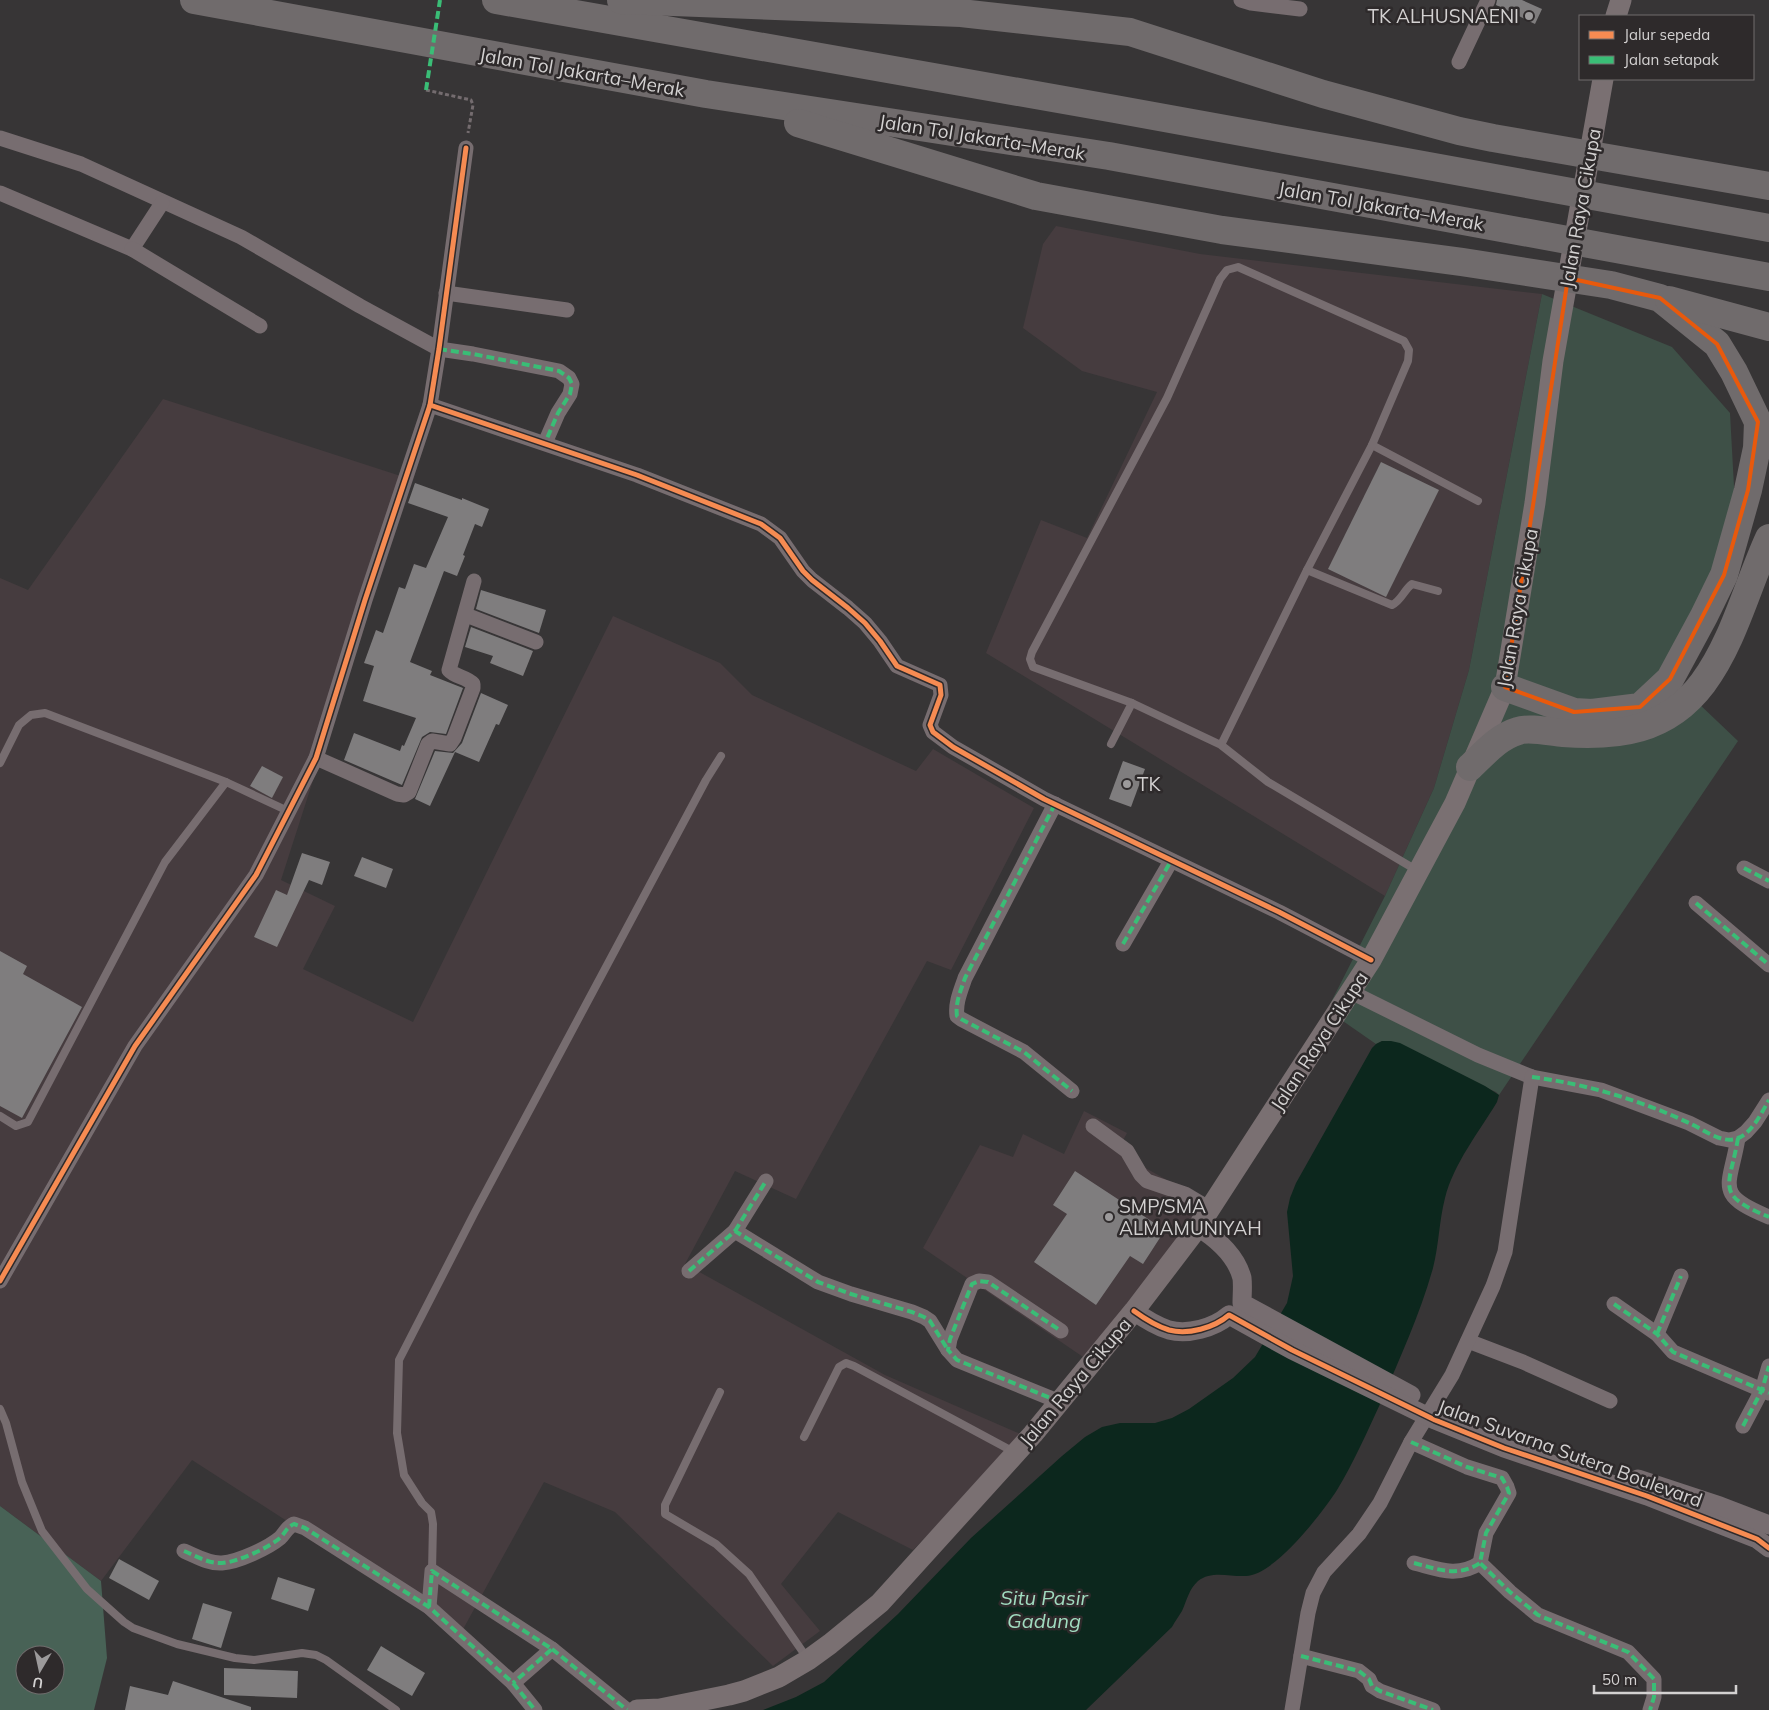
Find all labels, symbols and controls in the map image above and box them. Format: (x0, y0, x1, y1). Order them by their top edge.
place label: TK ALHUSNAENI (1367, 4, 1519, 28)
marker: TK ALHUSNAENI (1523, 10, 1535, 22)
legend (1579, 15, 1754, 80)
text: Jalur sepeda (1624, 25, 1710, 44)
street label: Jalan Tol Jakarta–Merak (477, 42, 687, 102)
text: Jalan setapak (1624, 50, 1719, 69)
street label: Jalan Tol Jakarta–Merak (877, 109, 1087, 165)
street label: Jalan Raya Cikupa (1554, 126, 1606, 290)
street label: Jalan Tol Jakarta–Merak (1276, 176, 1486, 236)
street label: Jalan Raya Cikupa (1491, 526, 1543, 690)
place label: TK (1137, 772, 1161, 796)
marker: TK (1121, 778, 1133, 790)
street label: Jalan Raya Cikupa (1265, 967, 1373, 1115)
place label: SMP/SMA ALMAMUNIYAH (1119, 1194, 1262, 1240)
marker: SMP/SMA ALMAMUNIYAH (1103, 1211, 1115, 1223)
street label: Jalan Raya Cikupa (1014, 1312, 1136, 1452)
street label: Jalan Suvarna Sutera Boulevard (1434, 1394, 1706, 1512)
water label: Situ Pasir Gadung (1000, 1585, 1088, 1633)
north arrow (15, 1645, 65, 1695)
scale bar (1594, 1662, 1736, 1694)
text: 50 m (1602, 1670, 1637, 1689)
text: U (31, 1673, 44, 1693)

